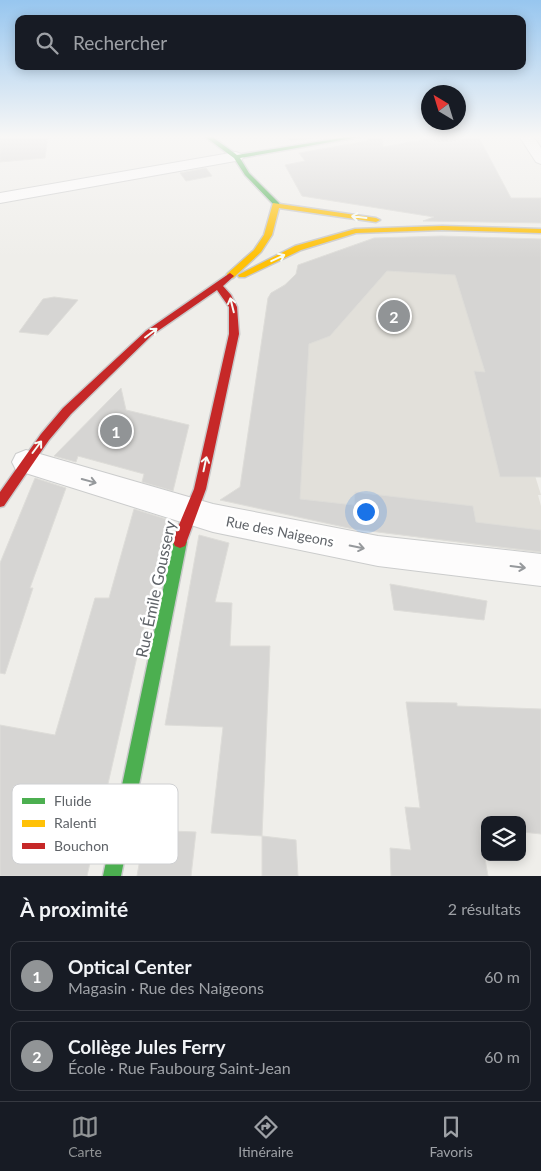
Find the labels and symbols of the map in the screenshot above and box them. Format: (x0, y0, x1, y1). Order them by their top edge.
north arrow (421, 85, 466, 130)
one-way arrow (351, 212, 367, 222)
one-way arrow (270, 253, 285, 262)
pin: 2 (378, 297, 410, 335)
one-way arrow (227, 298, 236, 314)
one-way arrow (144, 327, 157, 338)
pin: 1 (100, 412, 132, 450)
one-way arrow (32, 440, 42, 454)
one-way arrow (201, 457, 210, 473)
one-way arrow (81, 477, 97, 487)
your location (353, 499, 379, 525)
street label: Rue des Naigeons (225, 512, 335, 550)
street label: Rue Émile Goussery (131, 518, 179, 659)
one-way arrow (348, 542, 364, 552)
one-way arrow (510, 562, 526, 572)
legend (12, 784, 178, 864)
text: Fluide (54, 792, 92, 809)
text: Ralenti (54, 814, 97, 831)
text: Bouchon (54, 837, 109, 854)

